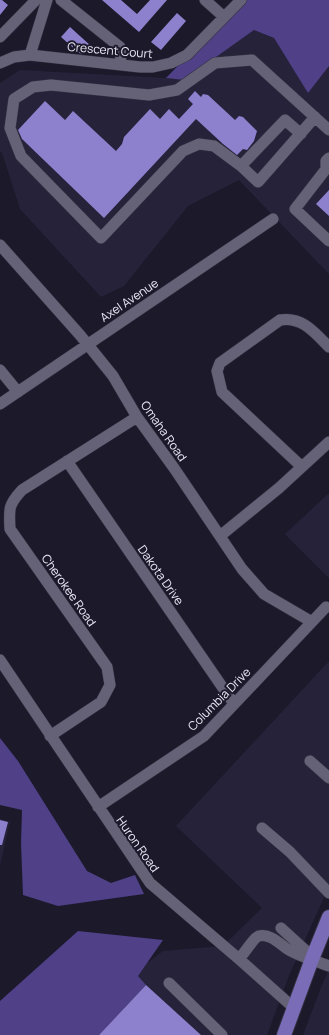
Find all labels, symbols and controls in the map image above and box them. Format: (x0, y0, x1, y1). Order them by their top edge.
street label: Crescent Court (67, 38, 154, 62)
street label: Axel Avenue (96, 274, 162, 326)
street label: Omaha Road (137, 397, 191, 465)
street label: Dakota Drive (134, 542, 188, 608)
street label: Cherokee Road (38, 550, 100, 630)
street label: Columbia Drive (184, 664, 254, 734)
street label: Huron Road (113, 813, 163, 875)

